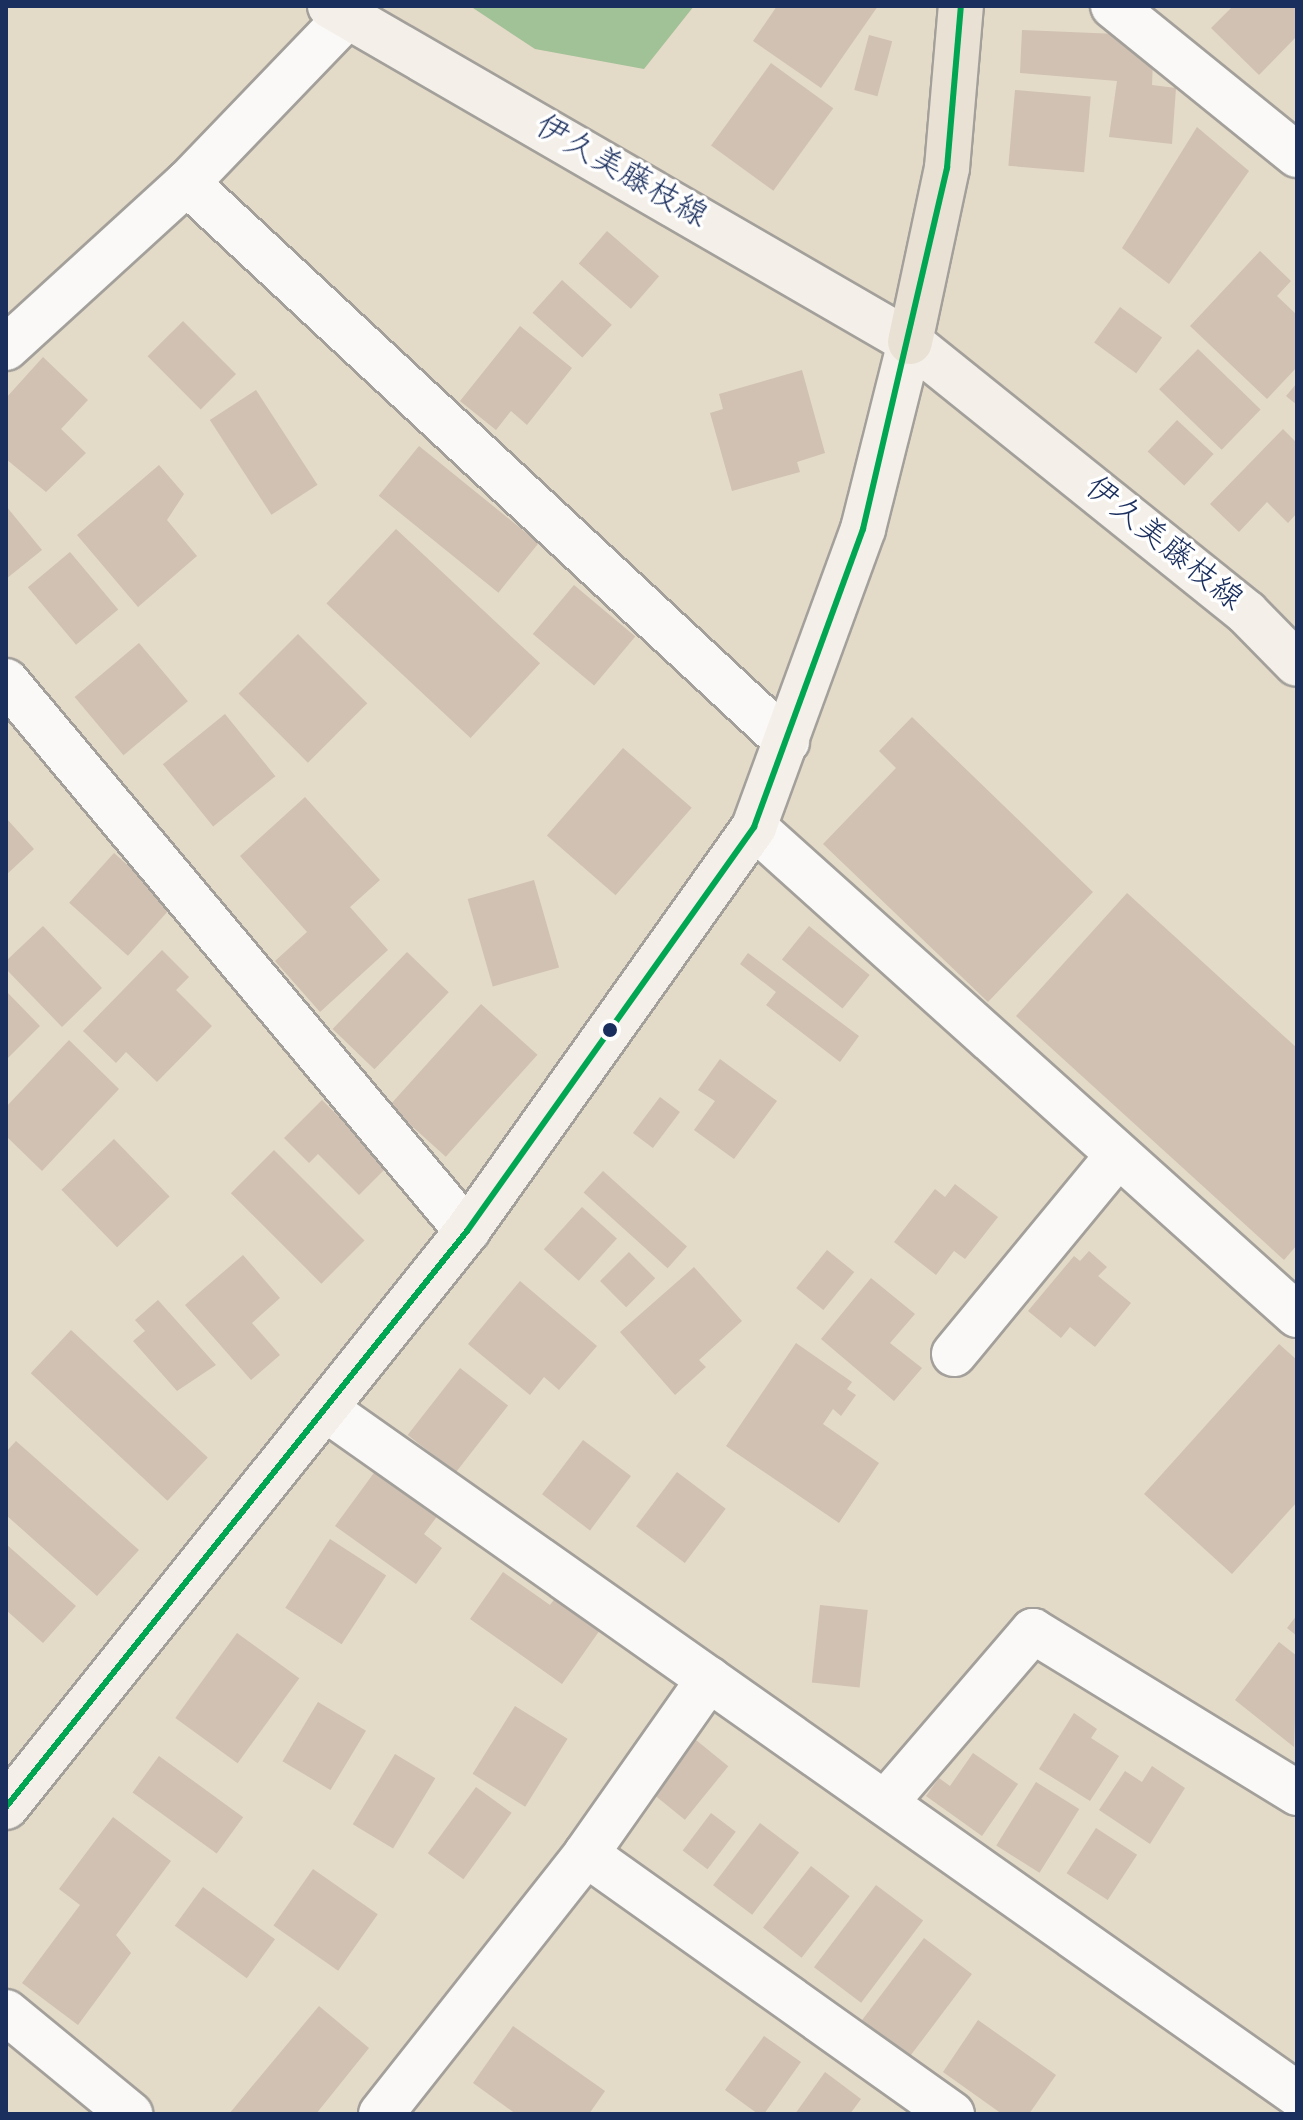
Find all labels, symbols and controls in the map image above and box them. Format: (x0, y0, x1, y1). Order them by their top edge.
street label: 伊久美藤枝線 (527, 109, 713, 239)
street label: 伊久美藤枝線 (1075, 471, 1249, 621)
unlabelled marker (602, 1022, 618, 1038)

